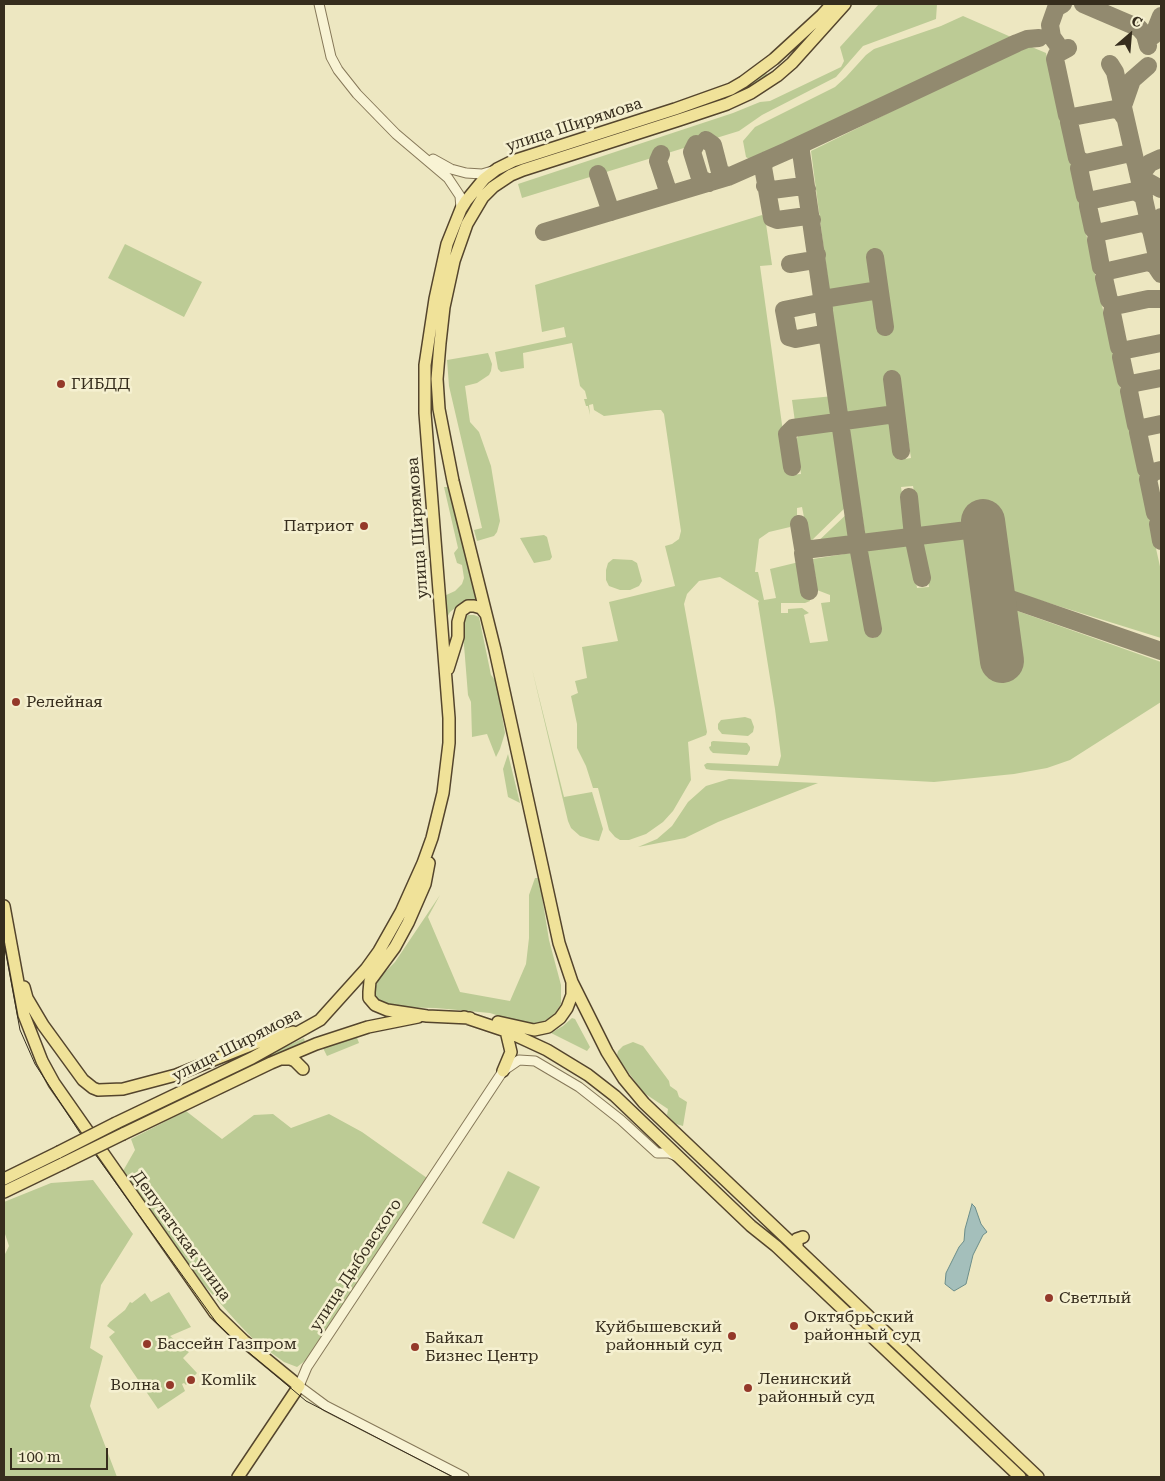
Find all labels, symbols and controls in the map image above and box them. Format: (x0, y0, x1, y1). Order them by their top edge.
north arrow (1105, 10, 1155, 60)
text: С (1129, 12, 1145, 31)
street label: улица Ширямова (504, 94, 644, 156)
place label: ГИБДД (71, 374, 130, 394)
marker: ГИБДД (55, 378, 67, 390)
street label: улица Ширямова (403, 456, 433, 600)
place label: Патриот (283, 516, 354, 536)
marker: Патриот (358, 520, 370, 532)
place label: Релейная (26, 692, 103, 712)
marker: Релейная (10, 696, 22, 708)
street label: улица Ширямова (169, 1004, 305, 1086)
street label: Депутатская улица (127, 1167, 235, 1305)
street label: улица Дыбовского (306, 1195, 406, 1335)
place label: Светлый (1059, 1288, 1131, 1308)
marker: Светлый (1043, 1292, 1055, 1304)
place label: Октябрьский районный суд (804, 1307, 921, 1345)
place label: Куйбышевский районный суд (595, 1317, 722, 1355)
marker: Октябрьский районный суд (788, 1320, 800, 1332)
place label: Байкал Бизнес Центр (425, 1328, 538, 1366)
marker: Куйбышевский районный суд (726, 1330, 738, 1342)
place label: Бассейн Газпром (157, 1334, 297, 1354)
marker: Бассейн Газпром (141, 1338, 153, 1350)
marker: Байкал Бизнес Центр (409, 1341, 421, 1353)
place label: Ленинский районный суд (758, 1369, 875, 1407)
place label: Komlik (201, 1370, 257, 1390)
marker: Komlik (185, 1374, 197, 1386)
place label: Волна (110, 1375, 160, 1395)
marker: Волна (164, 1379, 176, 1391)
marker: Ленинский районный суд (742, 1382, 754, 1394)
scale bar (12, 1438, 110, 1470)
text: 100 m (18, 1448, 61, 1466)

